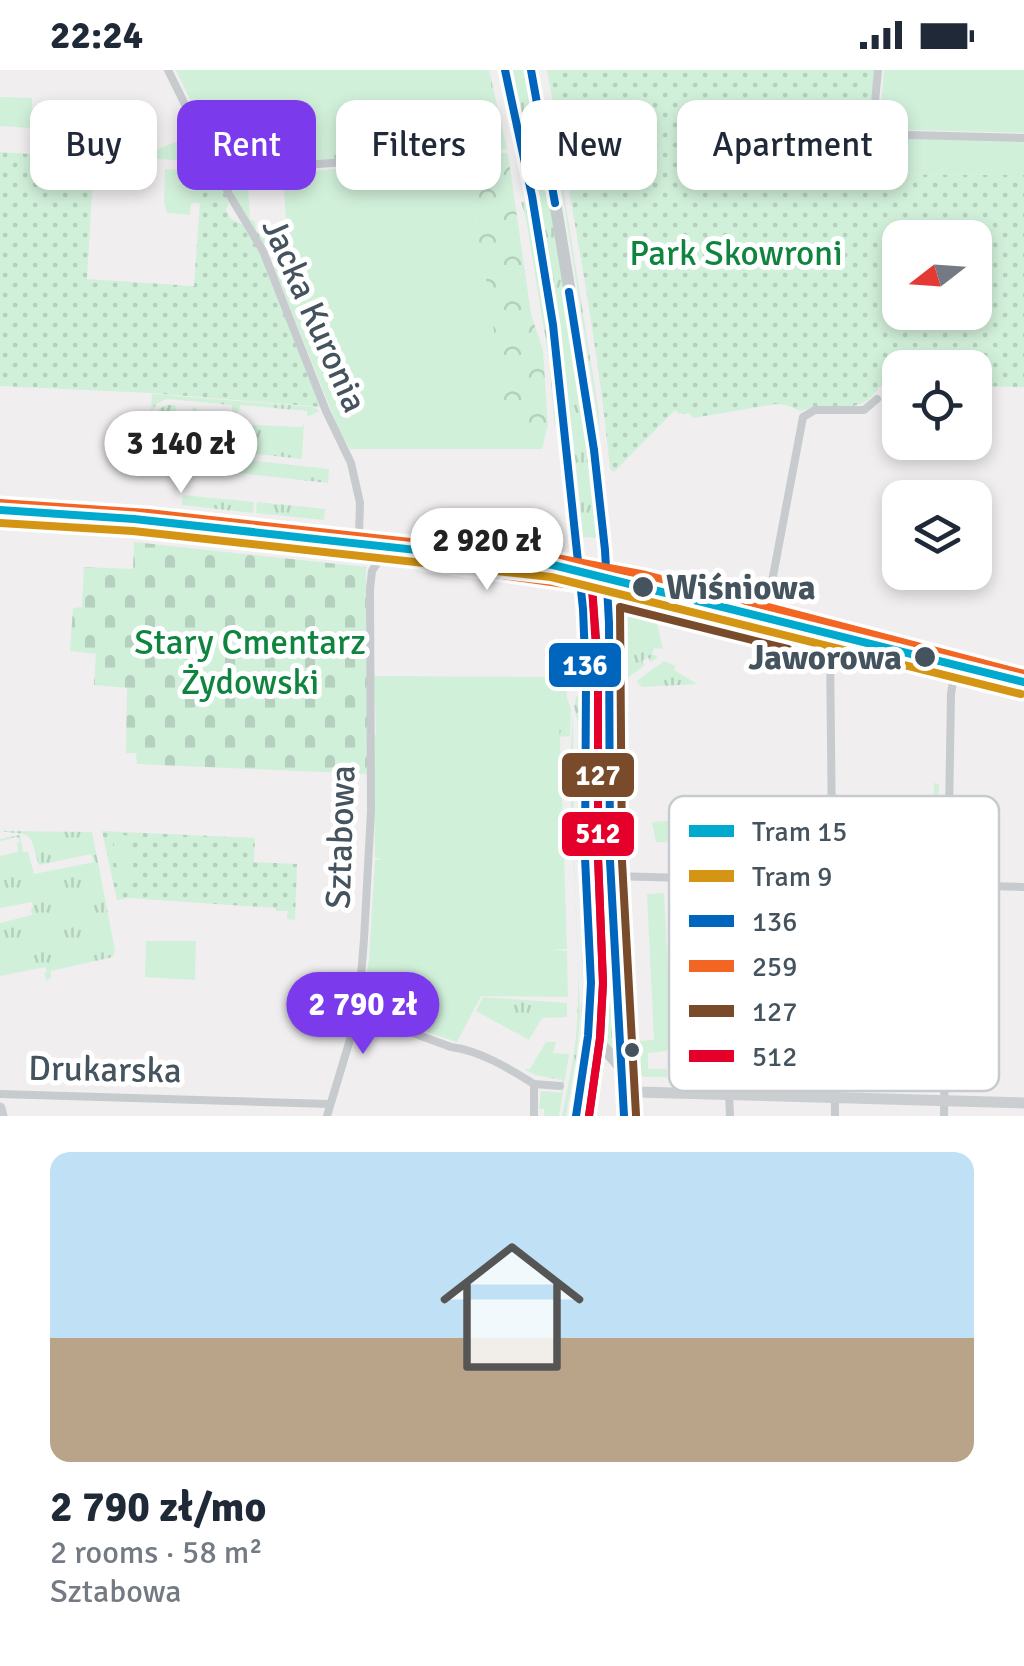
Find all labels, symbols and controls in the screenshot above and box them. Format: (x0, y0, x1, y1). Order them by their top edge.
text: 22:24 (50, 12, 143, 59)
chip: Buy (30, 100, 157, 190)
chip: Rent (177, 100, 316, 190)
chip: Filters (336, 100, 501, 190)
chip: New (521, 100, 657, 190)
chip: Apartment (677, 100, 908, 190)
street label: Jacka Kuronia (253, 211, 376, 419)
north arrow (882, 220, 992, 330)
map controls (882, 220, 992, 590)
park label: Park Skowroni (629, 232, 843, 275)
button: locate (882, 350, 992, 460)
pin: 3 140 zł (78, 411, 284, 496)
text: 3 140 zł (126, 424, 236, 463)
button: layers (882, 480, 992, 590)
pin: 2 920 zł (384, 508, 590, 593)
text: 2 920 zł (432, 521, 542, 560)
place label: Wiśniowa (666, 566, 816, 609)
marker: Wiśniowa (630, 574, 656, 600)
park label: Stary Cmentarz Żydowski (134, 621, 366, 704)
place label: Jaworowa (748, 636, 902, 679)
line badge: 136 (547, 641, 623, 689)
marker: Jaworowa (912, 644, 938, 670)
text: 136 (562, 649, 608, 683)
line badge: 127 (560, 751, 636, 799)
text: 127 (575, 759, 621, 793)
street label: Sztabowa (317, 764, 364, 910)
legend (669, 796, 999, 1091)
line badge: 512 (560, 810, 636, 858)
text: Tram 15 (752, 815, 847, 849)
text: 512 (575, 817, 621, 851)
text: Tram 9 (752, 860, 832, 894)
text: 136 (752, 905, 797, 939)
text: 259 (752, 950, 797, 984)
pin: 2 790 zł (260, 972, 466, 1057)
text: 2 790 zł (308, 985, 418, 1024)
text: 127 (752, 995, 797, 1029)
unlabelled marker (622, 1040, 642, 1060)
text: 512 (752, 1040, 797, 1074)
street label: Drukarska (28, 1047, 182, 1092)
icon: home (422, 1217, 602, 1397)
text: 2 790 zł/mo (50, 1482, 266, 1533)
text: 2 rooms · 58 m² (50, 1533, 263, 1572)
text: Sztabowa (50, 1572, 182, 1611)

